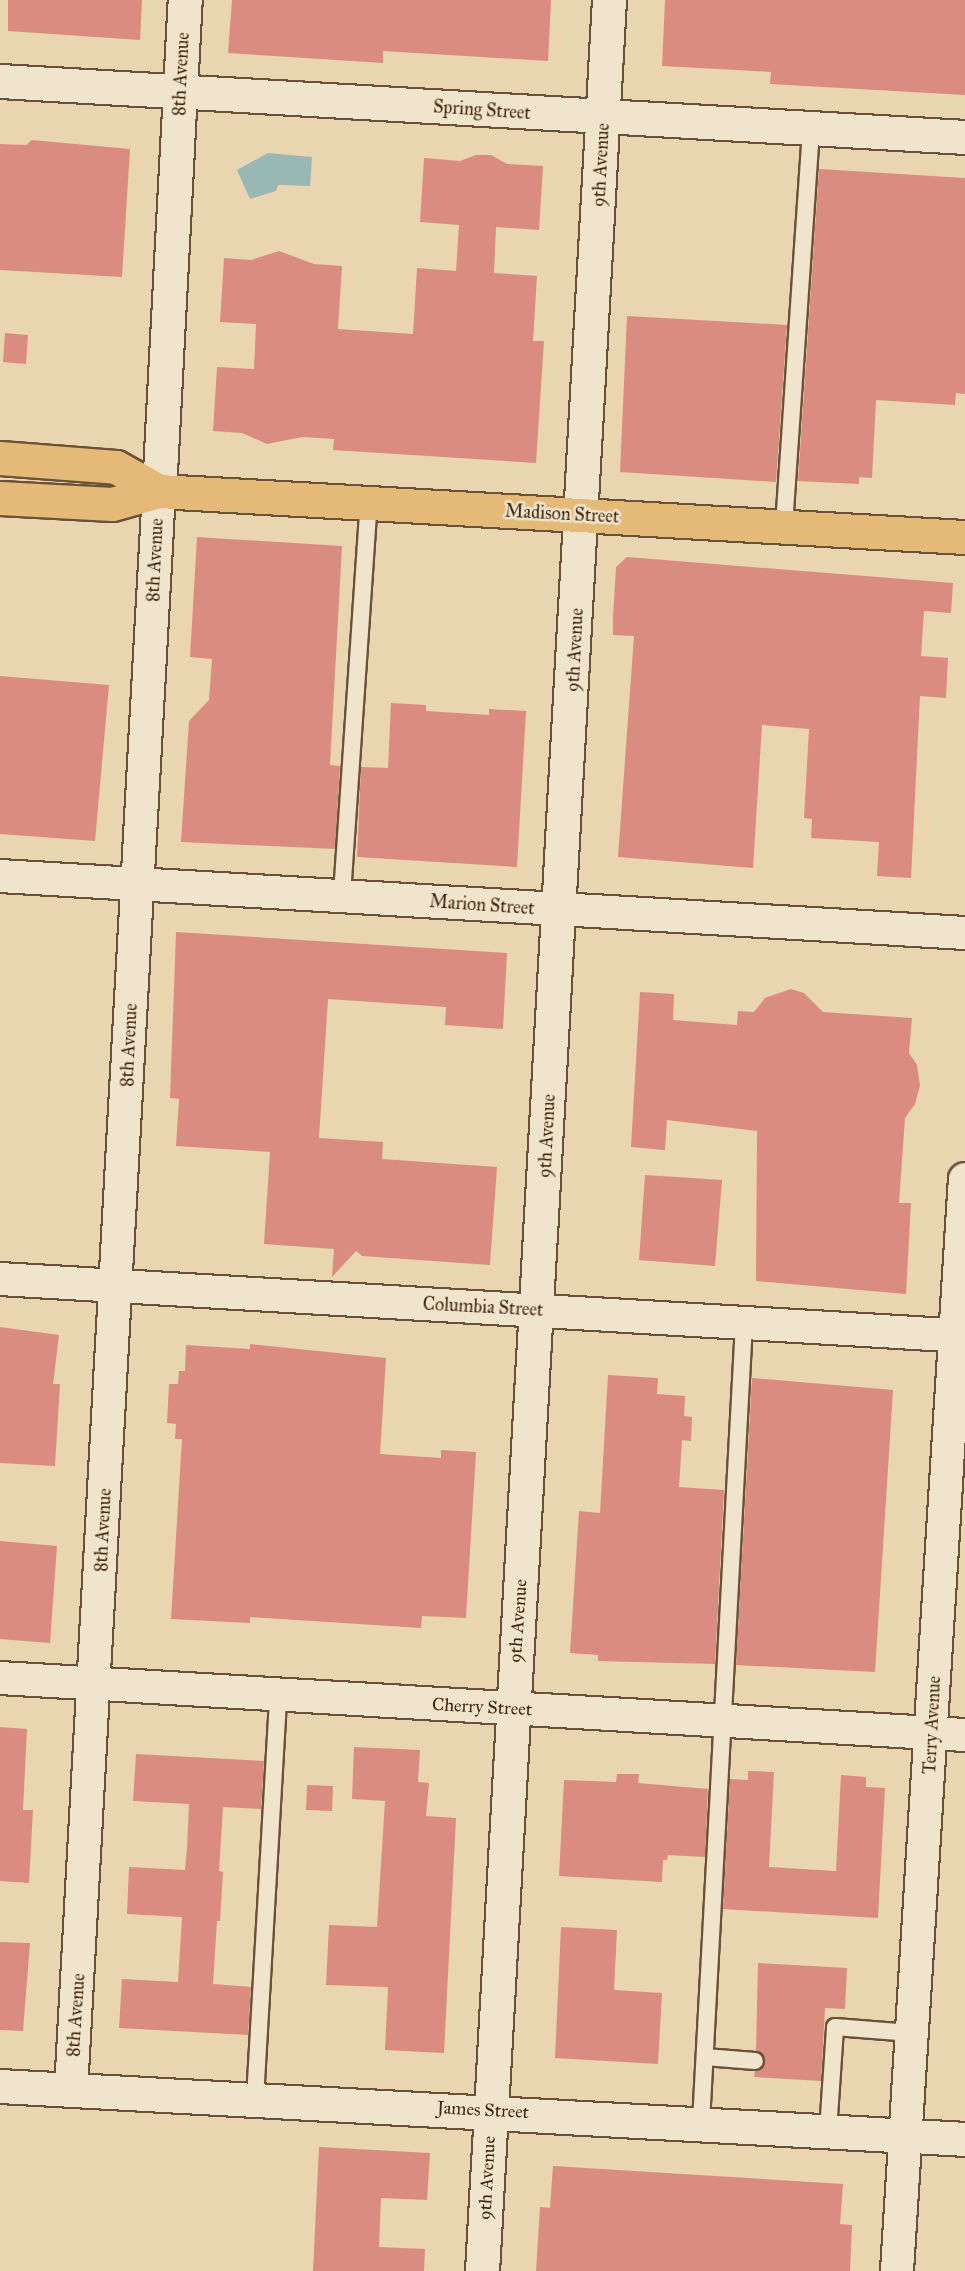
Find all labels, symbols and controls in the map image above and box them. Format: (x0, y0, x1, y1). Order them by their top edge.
street label: 8th Avenue (168, 32, 194, 116)
street label: Spring Street (433, 96, 531, 124)
street label: 9th Avenue (588, 123, 614, 207)
street label: Madison Street (504, 500, 620, 528)
street label: 8th Avenue (142, 518, 168, 602)
street label: 9th Avenue (562, 608, 588, 692)
street label: Marion Street (429, 891, 535, 919)
street label: 8th Avenue (116, 1003, 142, 1087)
street label: 9th Avenue (534, 1094, 560, 1178)
street label: Columbia Street (422, 1293, 544, 1321)
street label: 8th Avenue (90, 1488, 116, 1572)
street label: 9th Avenue (504, 1578, 532, 1664)
street label: Terry Avenue (919, 1675, 945, 1775)
street label: Cherry Street (431, 1694, 533, 1720)
street label: 8th Avenue (62, 1972, 90, 2058)
street label: James Street (436, 2097, 530, 2123)
street label: 9th Avenue (474, 2136, 500, 2220)

